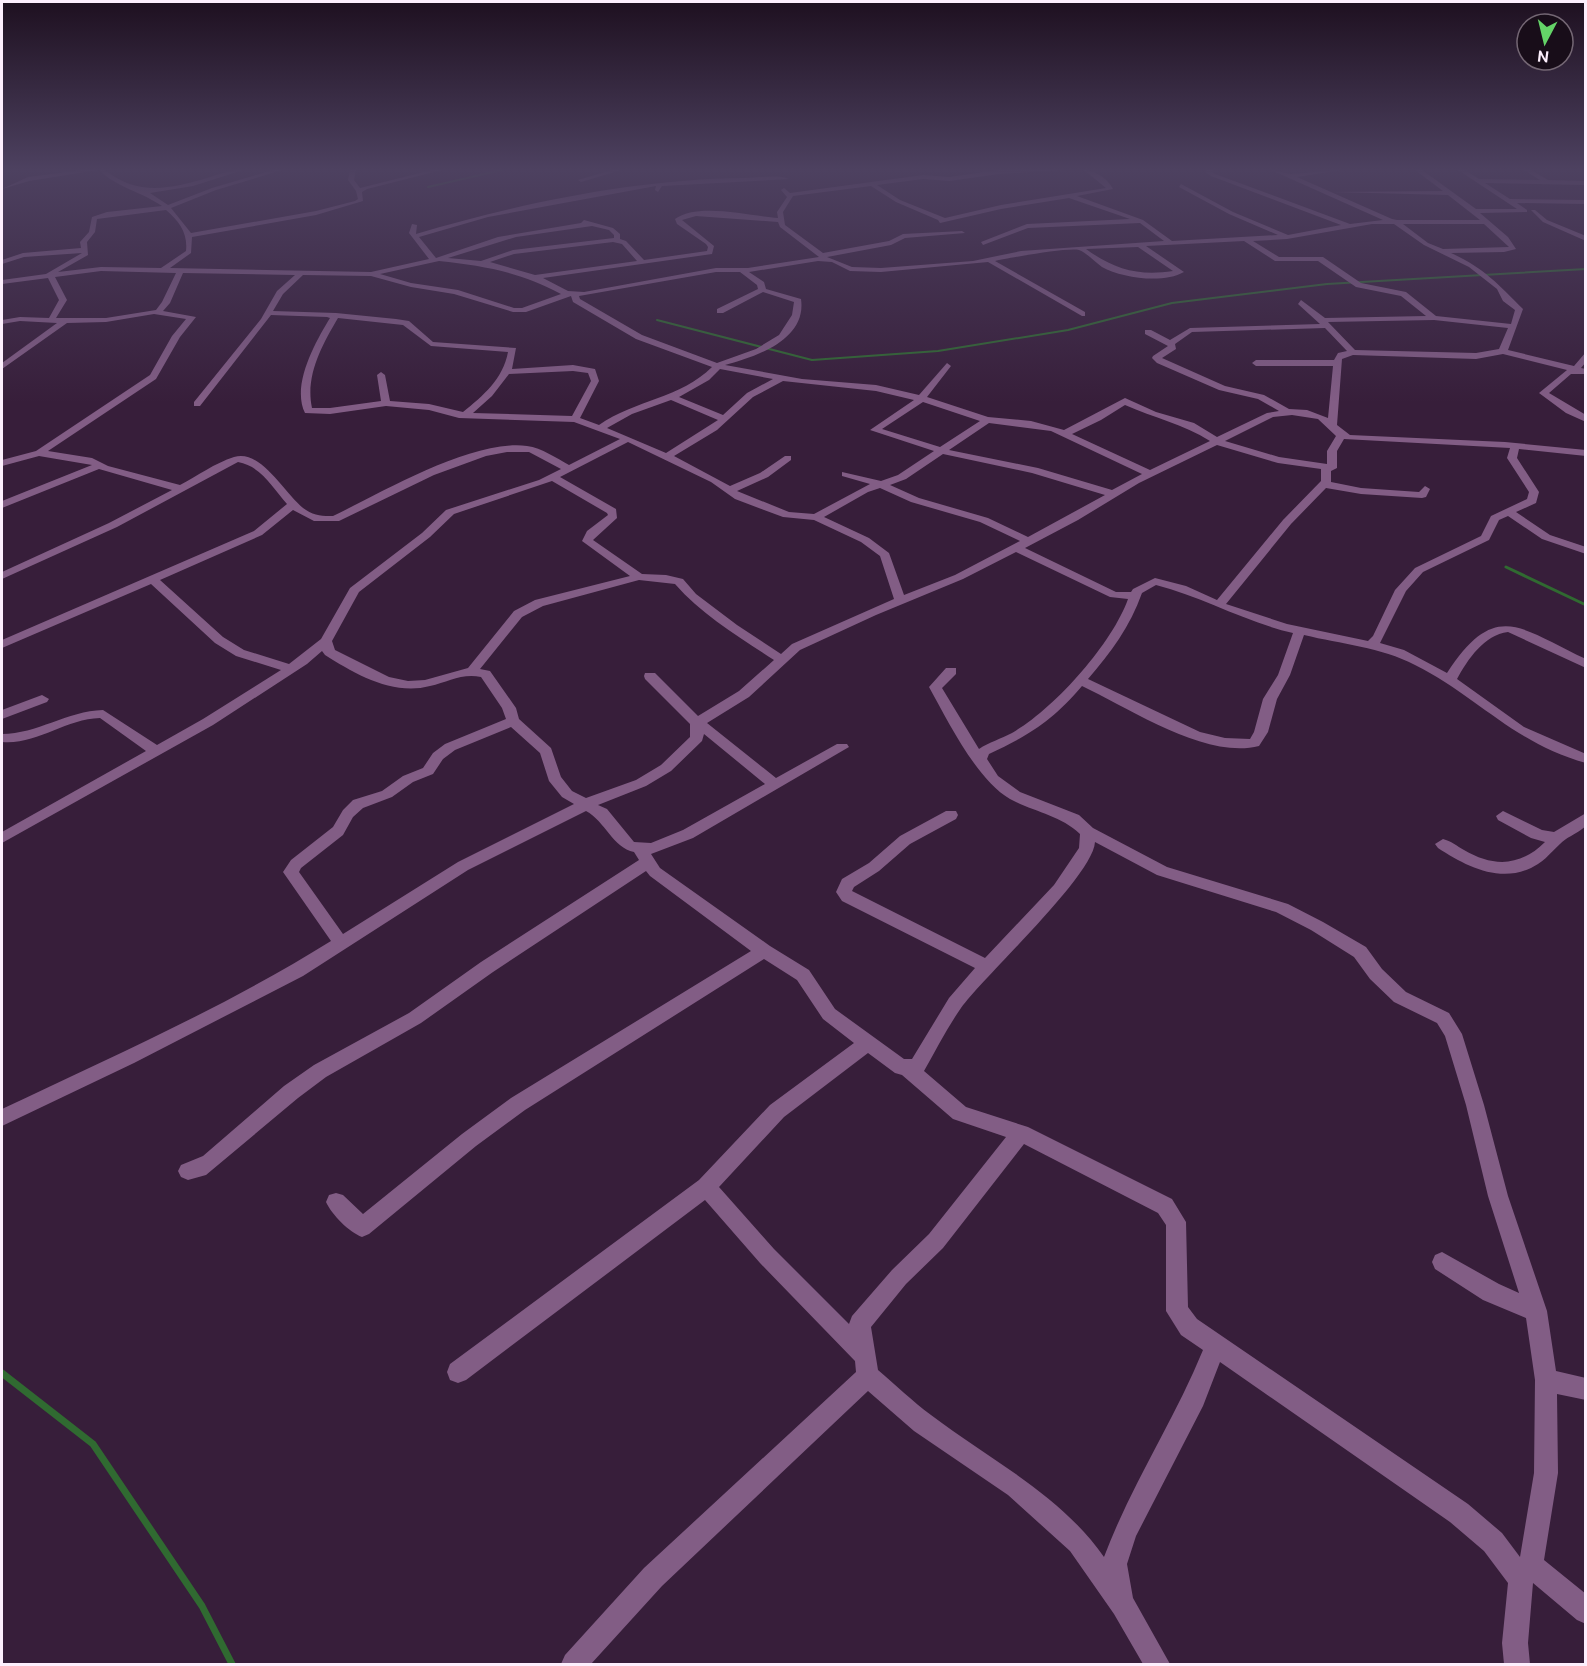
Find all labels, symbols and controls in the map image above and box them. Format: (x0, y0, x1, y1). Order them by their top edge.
north arrow (1515, 12, 1575, 72)
text: N (1536, 47, 1550, 67)

